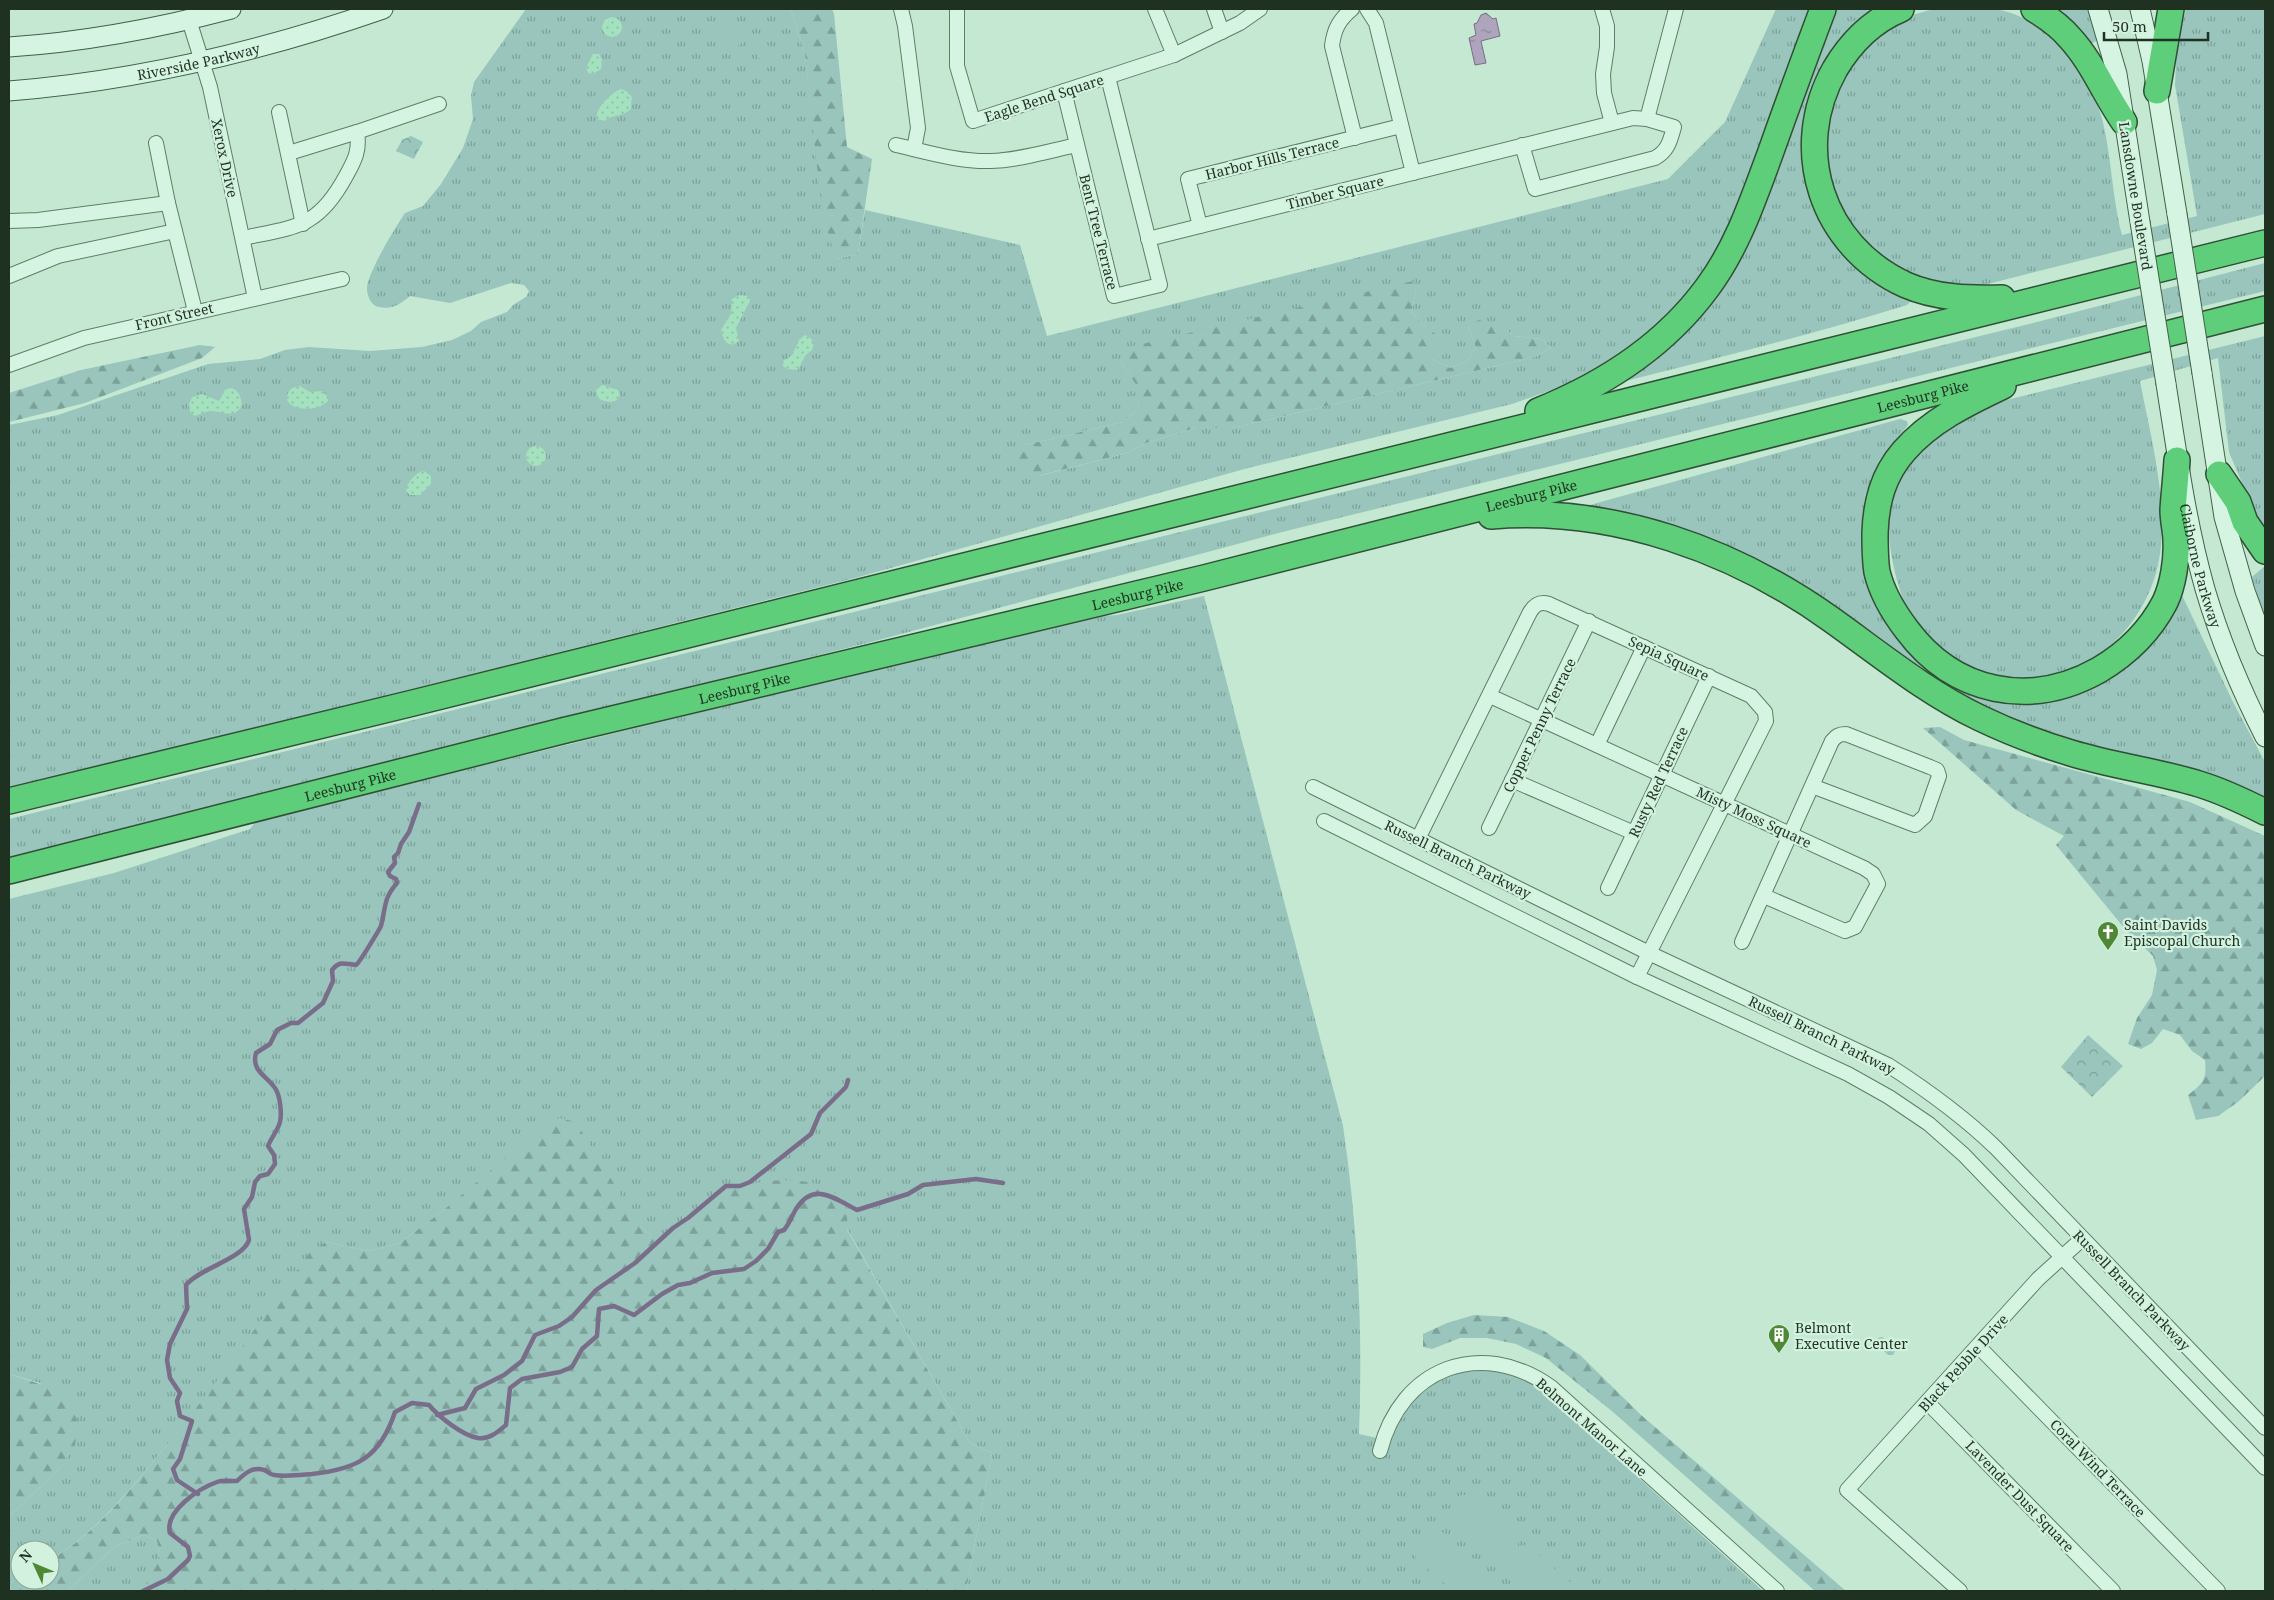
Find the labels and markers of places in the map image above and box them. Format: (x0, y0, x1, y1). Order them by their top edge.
place label: Saint Davids Episcopal Church (2124, 915, 2240, 950)
church icon: Saint Davids Episcopal Church (2096, 920, 2120, 951)
place label: Belmont Executive Center (1795, 1318, 1908, 1353)
building icon: Belmont Executive Center (1767, 1323, 1791, 1354)

